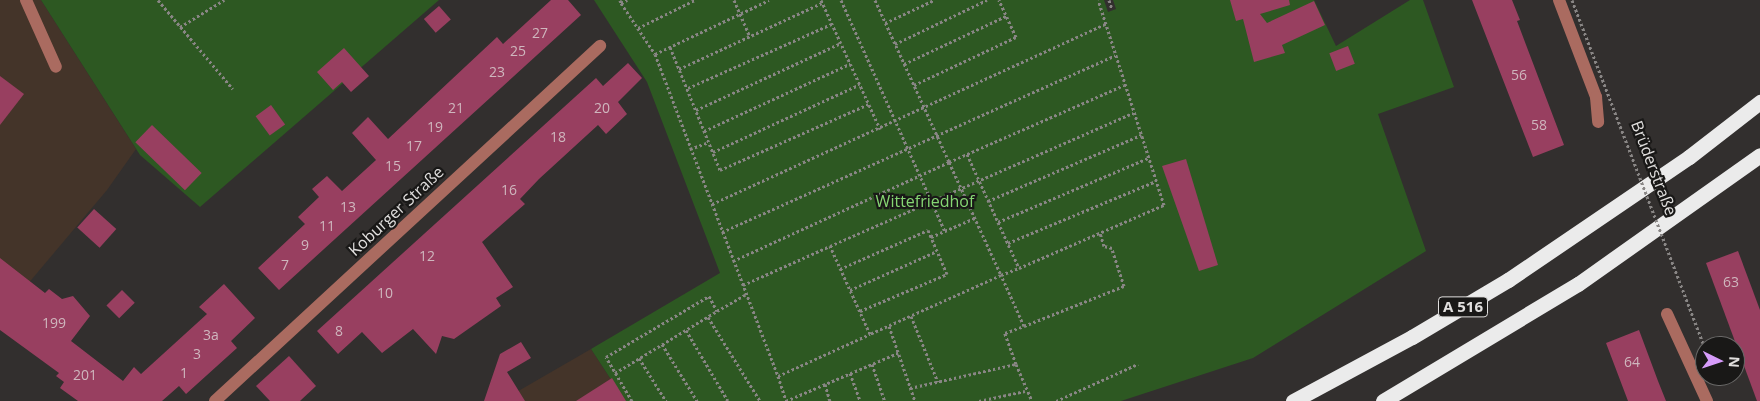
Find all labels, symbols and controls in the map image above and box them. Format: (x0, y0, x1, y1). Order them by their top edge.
house number: 27 (532, 25, 548, 41)
house number: 25 (510, 43, 526, 59)
house number: 23 (489, 64, 505, 80)
house number: 56 (1511, 67, 1527, 83)
house number: 21 (448, 100, 464, 116)
house number: 20 (594, 100, 610, 116)
house number: 58 (1531, 117, 1547, 133)
street label: Brüderstraße (1627, 118, 1681, 218)
house number: 19 (427, 119, 443, 135)
house number: 18 (550, 129, 566, 145)
house number: 17 (406, 138, 422, 154)
house number: 15 (385, 158, 401, 174)
street label: Koburger Straße (345, 162, 447, 260)
house number: 16 (501, 182, 517, 198)
park label: Wittefriedhof (876, 191, 974, 211)
house number: 13 (340, 199, 356, 215)
house number: 11 (319, 218, 335, 234)
house number: 9 (301, 237, 309, 253)
house number: 12 (419, 248, 435, 264)
house number: 7 (281, 257, 289, 273)
house number: 63 (1723, 274, 1739, 290)
house number: 10 (377, 285, 393, 301)
road number: A 516 (1438, 294, 1488, 320)
house number: 199 (42, 315, 66, 331)
house number: 8 (335, 323, 343, 339)
house number: 3a (203, 327, 219, 343)
north arrow (1695, 336, 1745, 386)
house number: 3 (193, 346, 201, 362)
house number: 64 (1624, 354, 1640, 370)
text: N (1725, 356, 1744, 368)
house number: 1 (180, 365, 188, 381)
house number: 201 (73, 367, 97, 383)

